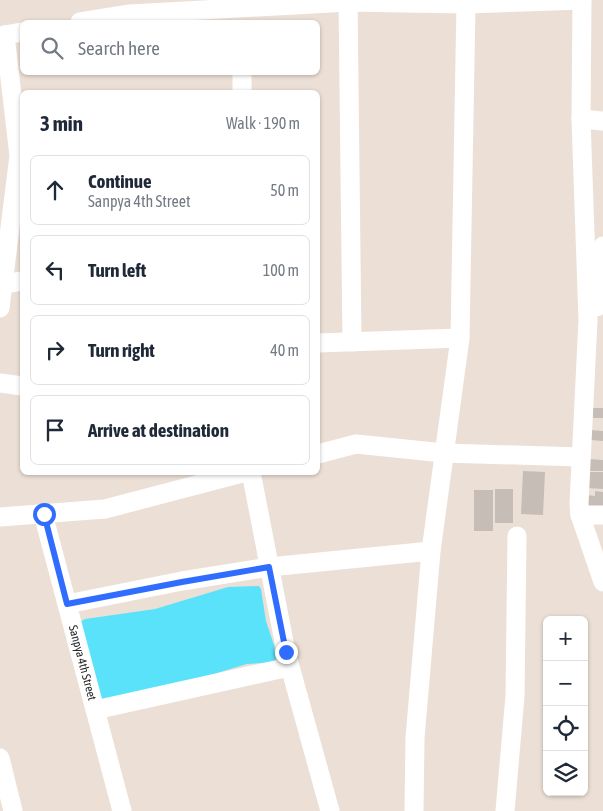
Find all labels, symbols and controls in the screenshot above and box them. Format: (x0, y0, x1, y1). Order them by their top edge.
search box (20, 20, 320, 75)
icon: search (38, 34, 66, 62)
text: Search here (78, 37, 160, 59)
text: 3 min (40, 111, 83, 135)
text: Walk · 190 m (226, 114, 300, 132)
text: Continue (88, 170, 152, 192)
icon: ahead (41, 176, 69, 204)
text: 50 m (270, 181, 299, 199)
text: Sanpya 4th Street (88, 192, 191, 210)
icon: left (41, 256, 69, 284)
text: Turn left (88, 259, 146, 281)
text: 100 m (263, 261, 299, 279)
icon: right (41, 336, 69, 364)
text: Turn right (88, 339, 155, 361)
text: 40 m (270, 341, 299, 359)
icon: arrive (41, 416, 69, 444)
text: Arrive at destination (88, 419, 229, 441)
route start (33, 503, 56, 526)
map controls (543, 616, 588, 796)
button: + (543, 616, 588, 661)
street label: Sanpya 4th Street (66, 624, 99, 702)
route end (275, 641, 298, 664)
button: − (543, 661, 588, 706)
button: locate (543, 706, 588, 751)
button: layers (543, 751, 588, 796)

